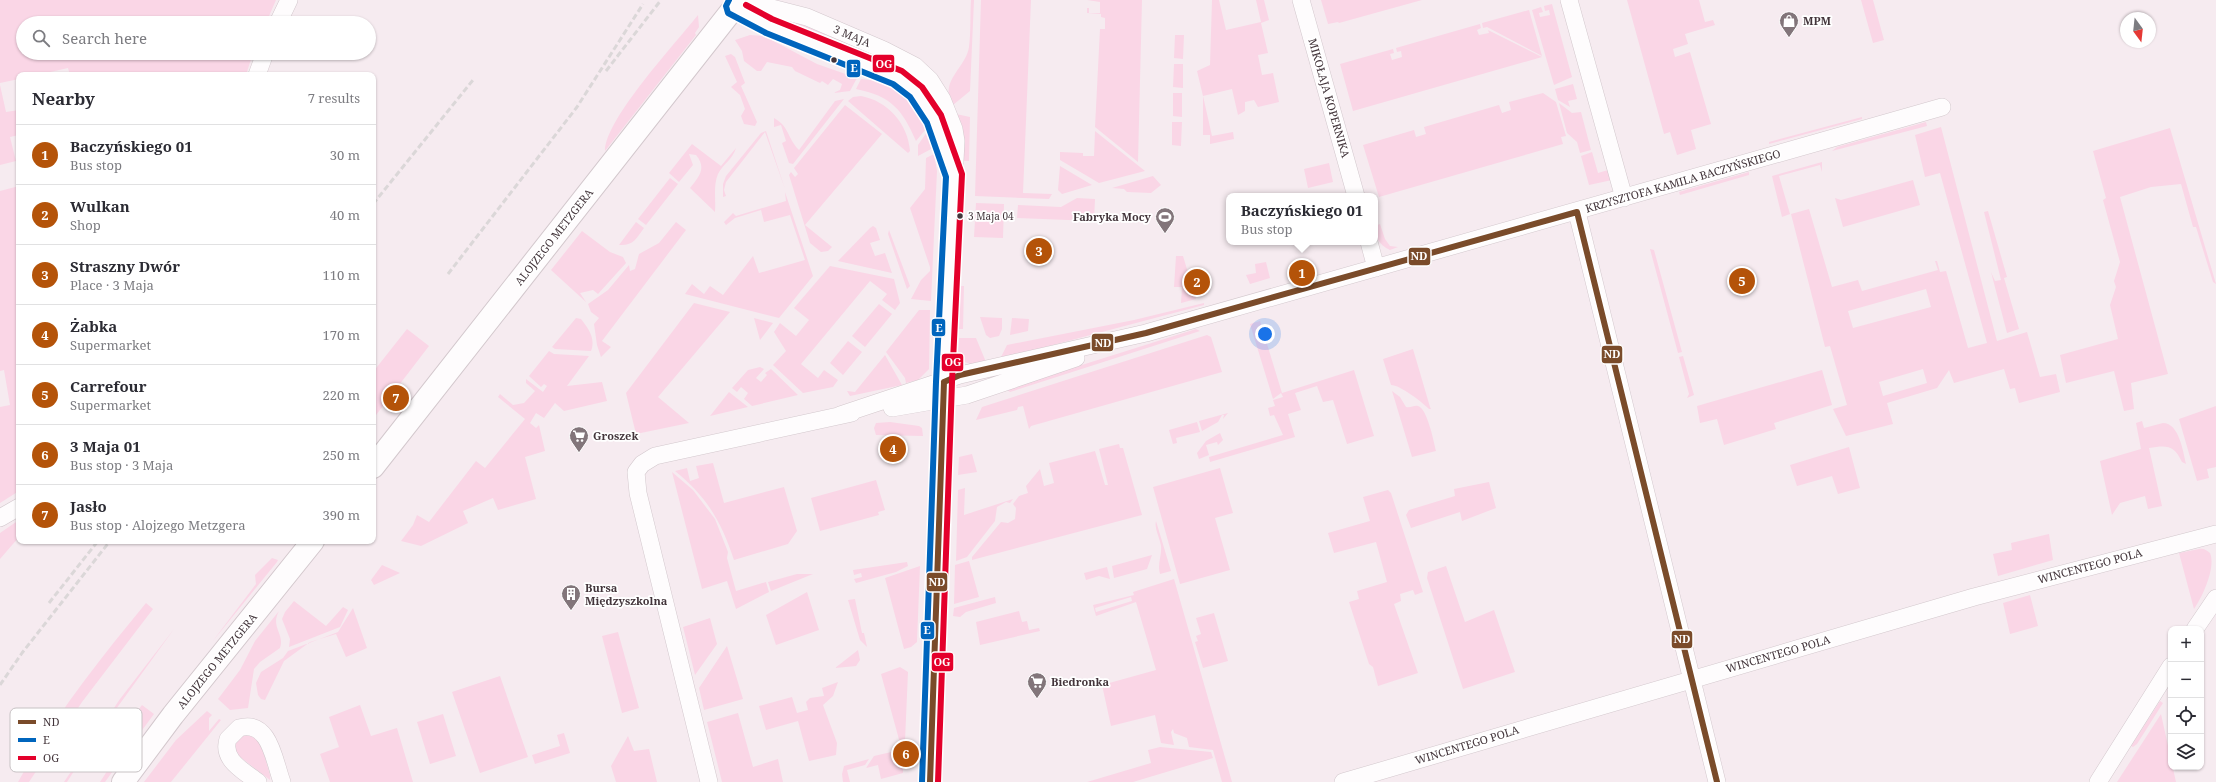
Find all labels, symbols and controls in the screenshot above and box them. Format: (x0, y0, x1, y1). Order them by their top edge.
shop icon: MPM (1778, 10, 1800, 38)
north arrow (2120, 12, 2156, 48)
place label: MPM (1803, 13, 1831, 28)
search box (16, 16, 376, 60)
street label: 3 MAJA (831, 21, 873, 50)
icon: search (30, 27, 52, 49)
text: Search here (62, 28, 147, 48)
street label: MIKOŁAJA KOPERNIKA (1305, 36, 1354, 159)
line badge: OG (872, 54, 895, 73)
unlabelled marker (829, 55, 839, 65)
text: OG (875, 56, 893, 71)
line badge: E (846, 59, 861, 78)
text: E (850, 60, 858, 75)
text: Nearby (32, 87, 95, 110)
text: 7 results (308, 89, 360, 107)
text: Baczyńskiego 01 (70, 136, 193, 156)
street label: KRZYSZTOFA KAMILA BACZYŃSKIEGO (1583, 145, 1782, 216)
text: 1 (41, 146, 49, 164)
text: 30 m (330, 146, 360, 164)
text: Bus stop (70, 156, 122, 174)
street label: ALOJZEGO METZGERA (511, 185, 596, 288)
popup (1226, 193, 1378, 245)
text: Wulkan (70, 196, 130, 216)
text: Baczyńskiego 01 (1241, 200, 1363, 220)
text: 2 (41, 206, 49, 224)
text: 40 m (330, 206, 360, 224)
sports icon: Fabryka Mocy (1154, 206, 1176, 234)
place label: 3 Maja 04 (968, 209, 1014, 223)
place label: Fabryka Mocy (1073, 209, 1152, 224)
marker: 3 Maja 04 (955, 211, 965, 221)
text: Shop (70, 216, 101, 234)
text: Bus stop (1241, 220, 1293, 238)
pin: 3 (1026, 236, 1052, 266)
line badge: ND (1408, 247, 1431, 266)
text: ND (1410, 248, 1428, 263)
text: Straszny Dwór (70, 256, 180, 276)
pin: 1 (1289, 258, 1315, 288)
text: 3 (41, 266, 49, 284)
text: 110 m (323, 266, 360, 284)
pin: 5 (1729, 266, 1755, 296)
pin: 2 (1184, 267, 1210, 297)
text: Place · 3 Maja (70, 276, 154, 294)
text: Żabka (70, 316, 117, 336)
line badge: E (931, 318, 946, 337)
text: E (935, 320, 943, 335)
your location (1255, 324, 1275, 344)
text: 4 (41, 326, 49, 344)
text: 170 m (323, 326, 360, 344)
line badge: ND (1091, 333, 1114, 352)
text: ND (1094, 335, 1112, 350)
text: Supermarket (70, 336, 151, 354)
line badge: ND (1601, 345, 1623, 364)
text: ND (1603, 346, 1621, 361)
line badge: OG (941, 353, 964, 372)
text: OG (944, 354, 962, 369)
text: Carrefour (70, 376, 146, 396)
pin: 7 (383, 383, 409, 413)
text: 5 (41, 386, 49, 404)
text: 220 m (323, 386, 360, 404)
text: Supermarket (70, 396, 151, 414)
supermarket icon: Groszek (568, 425, 590, 453)
place label: Groszek (593, 428, 638, 443)
pin: 4 (880, 434, 906, 464)
text: 3 Maja 01 (70, 436, 141, 456)
text: 6 (41, 446, 49, 464)
text: 250 m (323, 446, 360, 464)
text: Bus stop · 3 Maja (70, 456, 173, 474)
text: Jasło (70, 496, 107, 516)
text: 7 (41, 506, 49, 524)
text: 390 m (323, 506, 360, 524)
text: Bus stop · Alojzego Metzgera (70, 516, 246, 534)
street label: WINCENTEGO POLA (2036, 544, 2144, 587)
line badge: ND (926, 572, 948, 592)
text: ND (928, 574, 946, 589)
place label: Bursa Międzyszkolna (585, 580, 668, 608)
building icon: Bursa Międzyszkolna (560, 583, 582, 611)
street label: ALOJZEGO METZGERA (173, 610, 260, 712)
line badge: E (920, 621, 935, 640)
text: E (923, 622, 931, 637)
map controls (2168, 626, 2204, 770)
button: + (2168, 626, 2204, 662)
line badge: ND (1671, 630, 1693, 649)
text: ND (1673, 631, 1691, 646)
street label: WINCENTEGO POLA (1724, 631, 1832, 676)
line badge: OG (931, 652, 954, 672)
text: OG (933, 654, 951, 669)
button: − (2168, 662, 2204, 698)
supermarket icon: Biedronka (1026, 671, 1048, 699)
place label: Biedronka (1051, 674, 1110, 689)
button: locate (2168, 698, 2204, 734)
legend (10, 708, 142, 772)
text: ND (43, 714, 59, 729)
street label: WINCENTEGO POLA (1413, 722, 1521, 767)
text: E (43, 732, 50, 747)
button: layers (2168, 734, 2204, 770)
pin: 6 (893, 739, 919, 769)
text: OG (43, 750, 59, 765)

